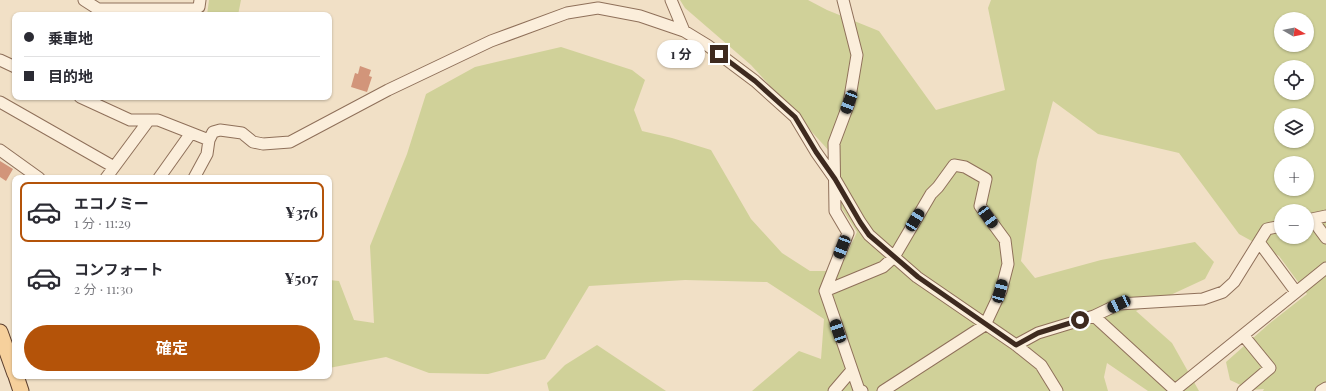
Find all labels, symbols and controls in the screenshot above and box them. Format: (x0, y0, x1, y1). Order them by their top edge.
north arrow (1274, 12, 1314, 52)
map controls (1274, 12, 1314, 244)
text: 乗車地 (48, 28, 93, 48)
callout: 1 分 (657, 40, 705, 68)
text: 1 分 (670, 45, 692, 62)
route end (710, 45, 728, 63)
button: locate (1274, 60, 1314, 100)
text: 目的地 (48, 66, 93, 86)
car (839, 89, 859, 115)
button: layers (1274, 108, 1314, 148)
button: + (1274, 156, 1314, 196)
text: エコノミー (74, 193, 149, 213)
icon: car (26, 194, 62, 230)
text: ¥376 (285, 202, 318, 222)
car (976, 204, 1000, 230)
button: − (1274, 204, 1314, 244)
car (904, 207, 926, 233)
text: 1 分 · 11:29 (74, 214, 131, 231)
car (832, 234, 852, 260)
text: コンフォート (74, 259, 164, 279)
icon: car (26, 260, 62, 296)
text: ¥507 (284, 268, 318, 288)
car (991, 278, 1009, 304)
text: 2 分 · 11:30 (74, 280, 133, 297)
car (1106, 293, 1132, 315)
route start (1071, 311, 1089, 329)
car (828, 318, 848, 344)
button: 確定 (24, 325, 320, 371)

